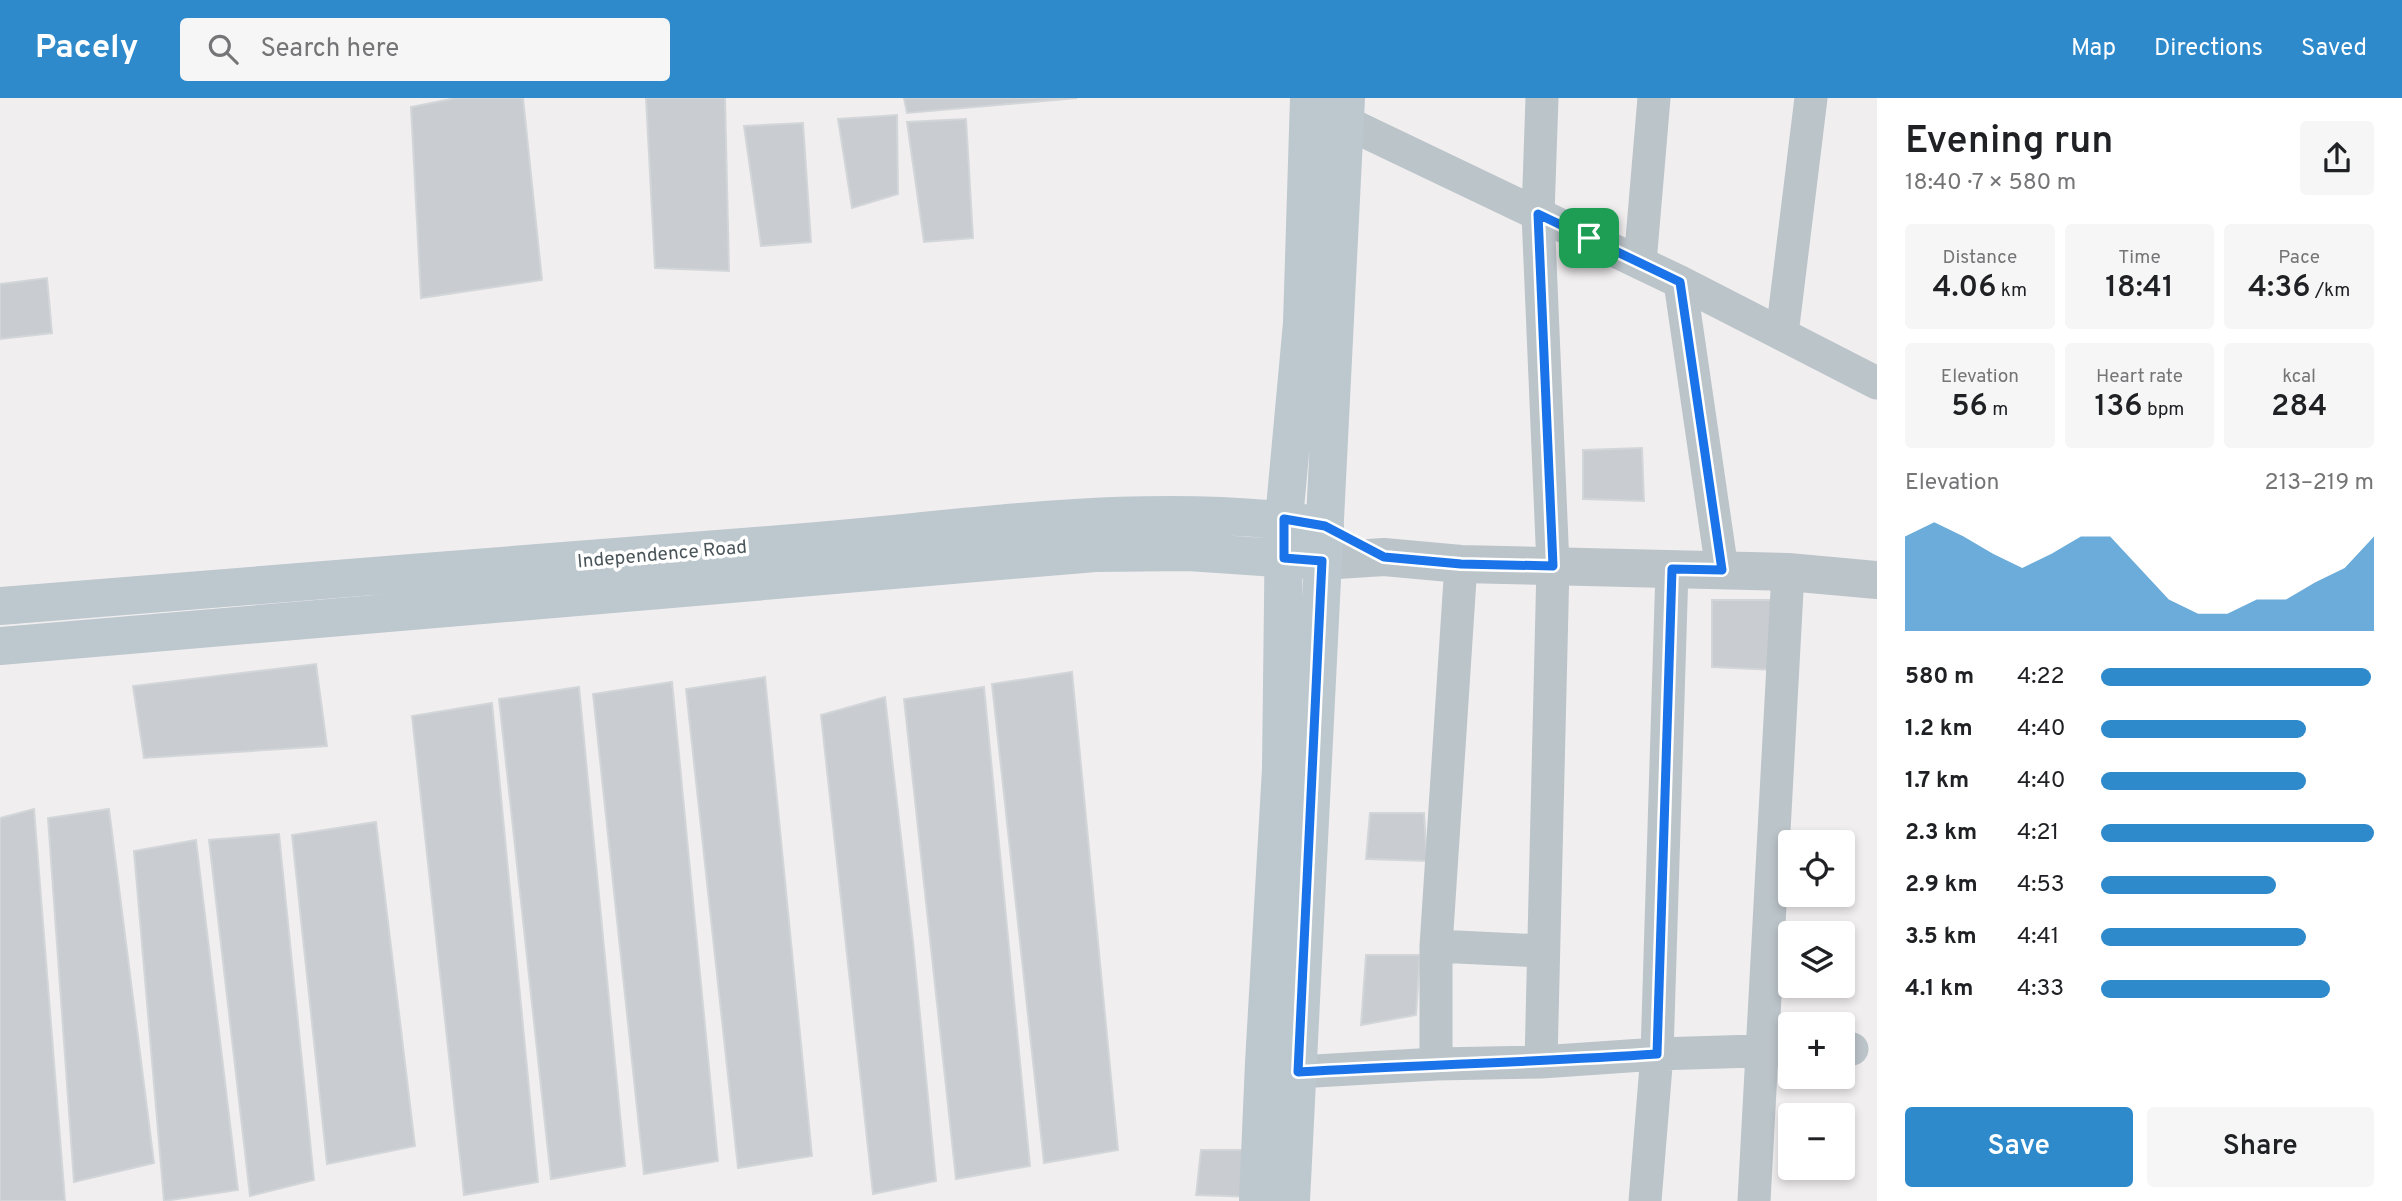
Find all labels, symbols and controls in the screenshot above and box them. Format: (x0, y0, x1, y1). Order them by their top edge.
search box (180, 18, 670, 81)
text: Pacely (35, 28, 138, 70)
icon: search (204, 30, 242, 68)
text: Search here (260, 33, 399, 66)
text: Map (2071, 34, 2116, 64)
text: Directions (2154, 34, 2263, 64)
text: Saved (2301, 34, 2367, 64)
text: Evening run (1905, 118, 2113, 167)
button: share (2300, 121, 2374, 195)
text: 18:40 · 7 × 580 m (1905, 169, 2076, 198)
pin (1559, 208, 1619, 268)
icon: arrive (1570, 219, 1608, 257)
text: Distance (1943, 246, 2017, 270)
text: Time (2118, 246, 2161, 270)
text: Pace (2278, 246, 2320, 270)
text: 4.06 (1932, 270, 1996, 307)
text: 18:41 (2105, 270, 2174, 307)
text: 4:36 (2248, 270, 2310, 307)
text: km (1996, 279, 2027, 303)
text: /km (2310, 279, 2350, 303)
text: Elevation (1941, 365, 2019, 389)
text: Heart rate (2096, 365, 2183, 389)
text: kcal (2282, 365, 2316, 389)
text: 56 (1951, 389, 1988, 426)
text: 136 (2095, 389, 2143, 426)
text: 284 (2271, 389, 2327, 426)
text: m (1988, 398, 2008, 422)
text: bpm (2143, 398, 2184, 422)
text: Elevation (1905, 469, 2000, 498)
text: 213–219 m (2265, 469, 2374, 498)
street label: Independence Road (576, 536, 748, 574)
text: 580 m (1905, 663, 1974, 692)
text: 4:22 (2017, 663, 2065, 692)
text: 1.2 km (1905, 715, 1973, 744)
text: 4:40 (2017, 715, 2066, 744)
text: 1.7 km (1905, 767, 1969, 796)
text: 4:40 (2017, 767, 2066, 796)
text: 2.3 km (1905, 819, 1977, 848)
text: 4:21 (2017, 819, 2059, 848)
map controls (1778, 830, 1855, 1180)
button: locate (1778, 830, 1855, 907)
text: 2.9 km (1905, 871, 1978, 900)
text: 4:53 (2017, 871, 2065, 900)
button: layers (1778, 921, 1855, 998)
text: 3.5 km (1905, 923, 1977, 952)
text: 4:41 (2017, 923, 2059, 952)
text: 4.1 km (1905, 975, 1973, 1004)
text: 4:33 (2017, 975, 2064, 1004)
button: + (1778, 1012, 1855, 1089)
button: − (1778, 1103, 1855, 1180)
button: Save (1905, 1107, 2133, 1187)
button: Share (2147, 1107, 2374, 1187)

